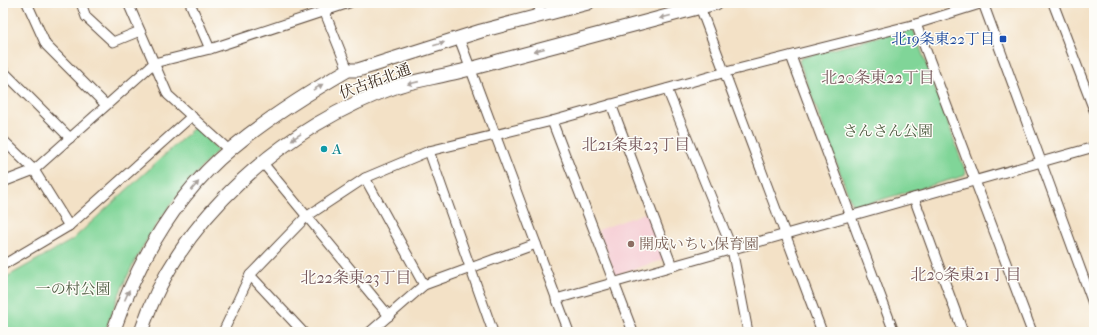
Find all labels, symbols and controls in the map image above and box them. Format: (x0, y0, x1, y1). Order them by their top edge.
one-way arrow (659, 14, 671, 20)
place label: 北19条東22丁目 (891, 30, 995, 48)
marker: 北19条東22丁目 (998, 34, 1008, 44)
one-way arrow (433, 41, 445, 47)
one-way arrow (533, 47, 545, 53)
street label: 伏古拓北通 (337, 60, 413, 102)
district label: 北20条東22丁目 (821, 68, 935, 87)
one-way arrow (407, 80, 420, 86)
one-way arrow (312, 84, 324, 91)
park label: さんさん公園 (843, 122, 933, 140)
one-way arrow (291, 133, 301, 141)
district label: 北21条東23丁目 (582, 135, 690, 154)
place label: A (331, 140, 342, 158)
marker: A (319, 144, 329, 154)
one-way arrow (191, 180, 200, 191)
place label: 開成いちい保育園 (639, 235, 759, 253)
marker: 開成いちい保育園 (626, 239, 636, 249)
district label: 北20条東21丁目 (911, 265, 1022, 284)
district label: 北22条東23丁目 (300, 268, 412, 287)
park label: 一の村公園 (35, 280, 111, 298)
one-way arrow (124, 290, 130, 301)

